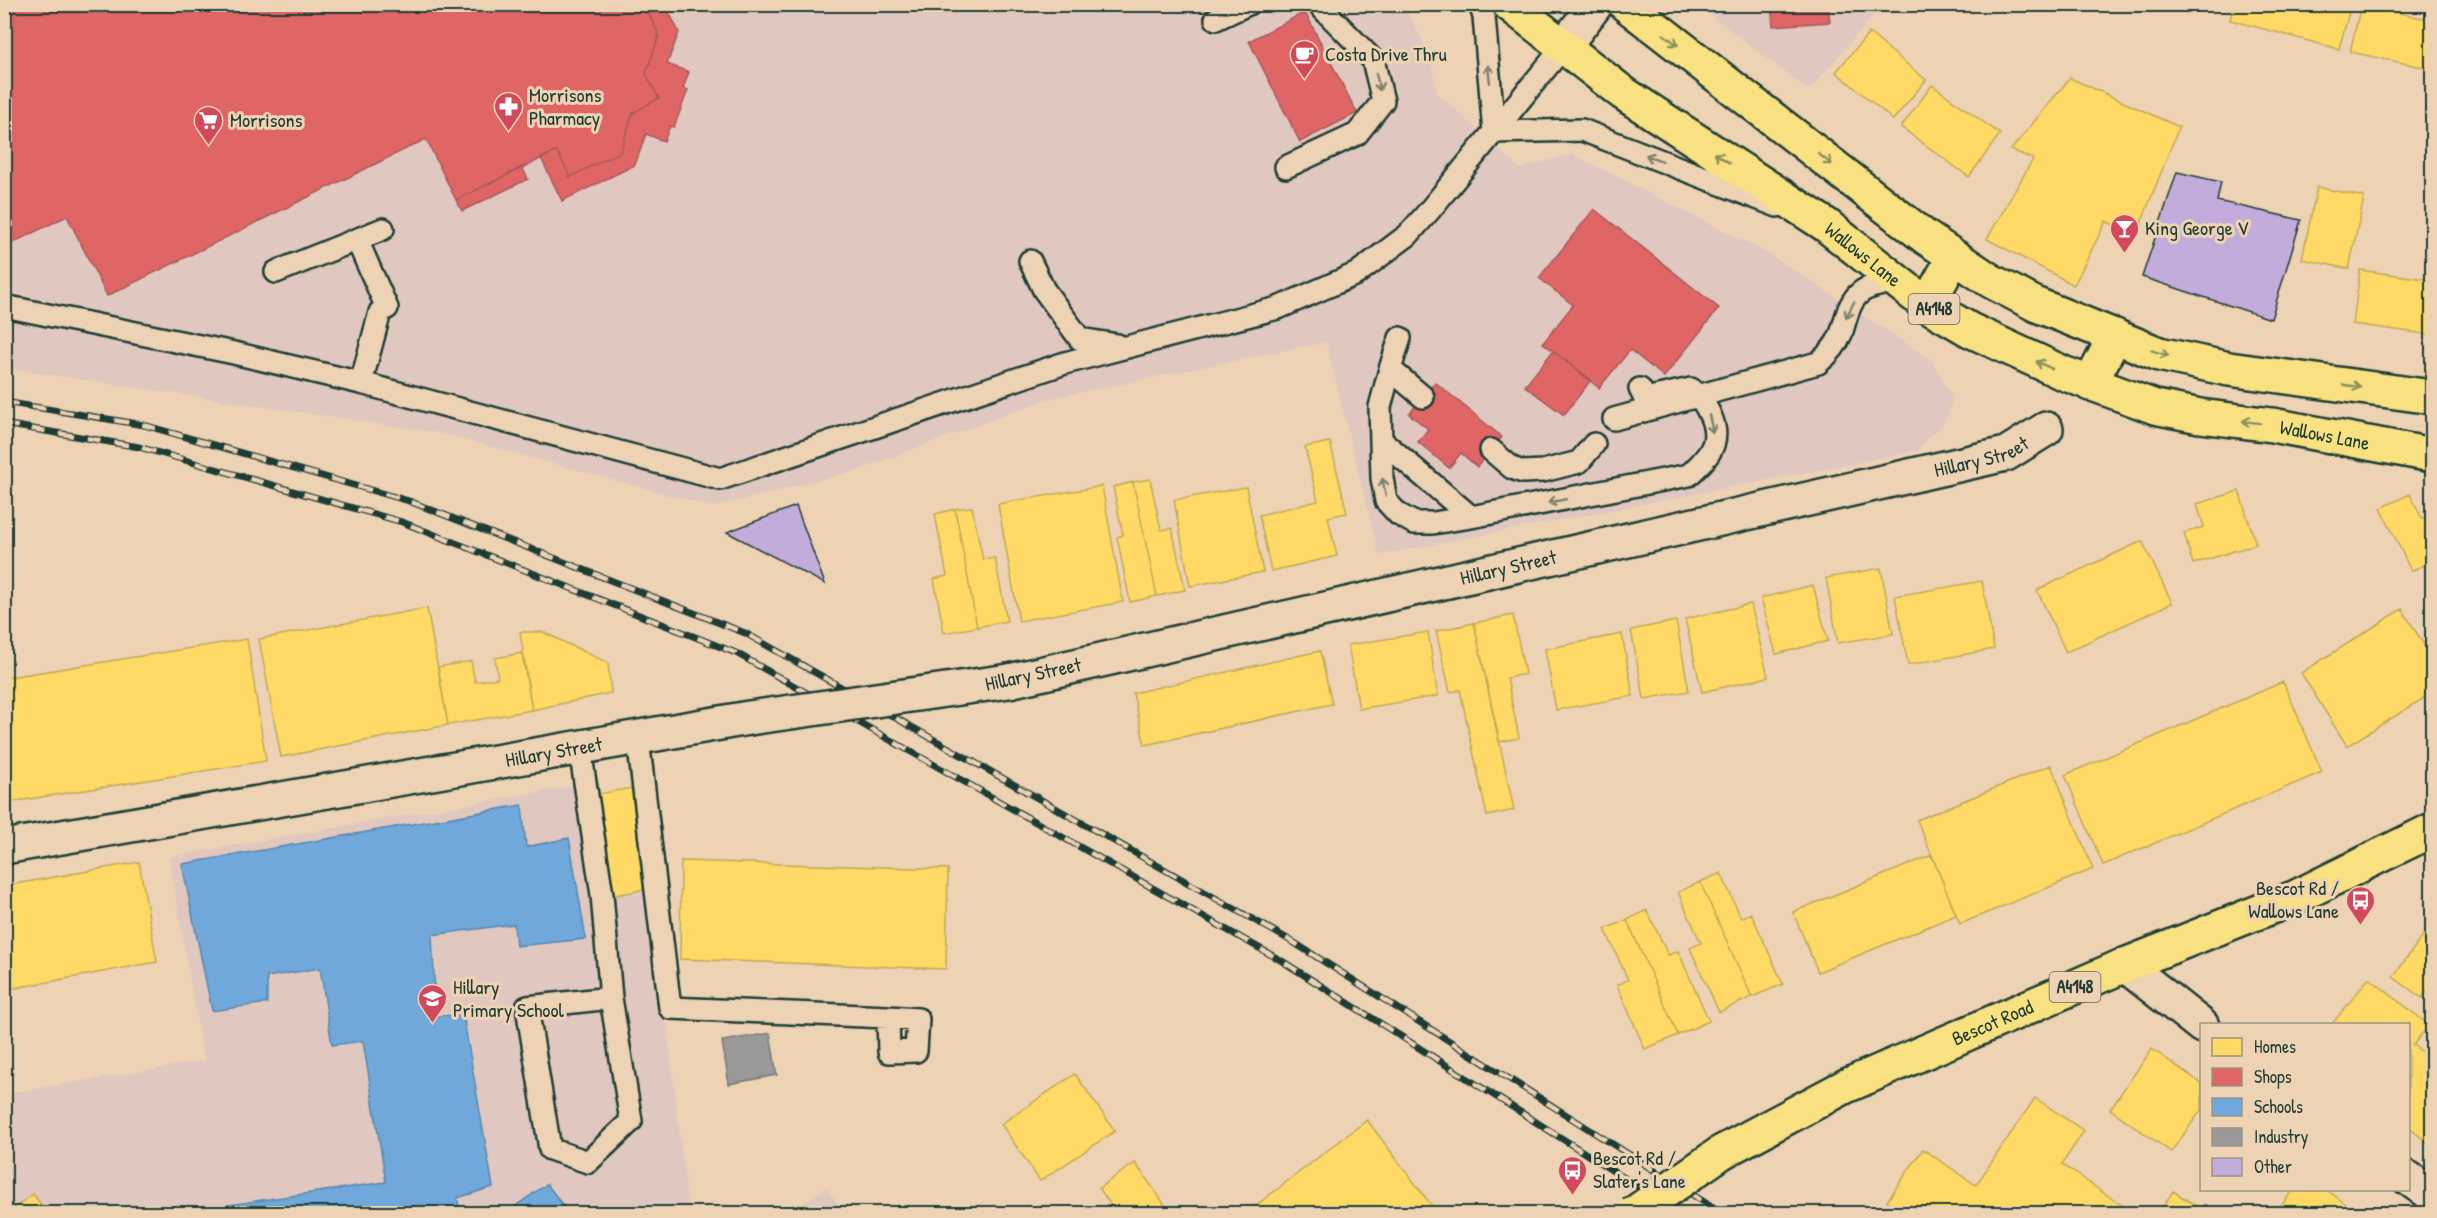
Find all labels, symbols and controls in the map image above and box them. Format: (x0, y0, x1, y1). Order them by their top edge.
one-way arrow (1663, 33, 1679, 46)
cafe icon: Costa Drive Thru (1288, 38, 1320, 80)
place label: Costa Drive Thru (1325, 40, 1447, 67)
one-way arrow (1483, 64, 1494, 84)
one-way arrow (1373, 72, 1385, 91)
place label: Morrisons Pharmacy (529, 81, 602, 131)
pharmacy icon: Morrisons Pharmacy (492, 90, 524, 132)
supermarket icon: Morrisons (193, 104, 225, 146)
place label: Morrisons (230, 106, 303, 133)
one-way arrow (1645, 152, 1663, 163)
one-way arrow (1715, 152, 1731, 164)
one-way arrow (1817, 153, 1833, 165)
bar icon: King George V (2108, 212, 2140, 254)
place label: King George V (2145, 214, 2249, 241)
street label: Wallows Lane (1819, 215, 1907, 293)
road number: A4148 (1908, 294, 1960, 324)
one-way arrow (1844, 300, 1855, 318)
one-way arrow (2150, 348, 2169, 359)
one-way arrow (2036, 358, 2054, 370)
one-way arrow (2341, 380, 2361, 391)
street label: Wallows Lane (2278, 413, 2372, 456)
one-way arrow (1706, 414, 1717, 433)
one-way arrow (2242, 417, 2261, 428)
street label: Hillary Street (1931, 429, 2034, 483)
one-way arrow (1378, 477, 1389, 497)
one-way arrow (1547, 496, 1567, 507)
street label: Hillary Street (1457, 543, 1560, 591)
street label: Hillary Street (982, 650, 1085, 697)
street label: Hillary Street (503, 729, 605, 773)
place label: Bescot Rd / Wallows Lane (2248, 874, 2339, 924)
bus stop icon: Bescot Rd / Wallows Lane (2344, 884, 2376, 926)
road number: A4148 (2050, 972, 2100, 1002)
place label: Hillary Primary School (453, 973, 564, 1023)
school or university icon: Hillary Primary School (416, 982, 448, 1024)
street label: Bescot Road (1947, 993, 2037, 1052)
legend (2200, 1023, 2410, 1191)
text: Homes (2254, 1034, 2296, 1059)
text: Shops (2254, 1064, 2292, 1089)
text: Schools (2254, 1094, 2303, 1119)
text: Industry (2254, 1124, 2309, 1149)
place label: Bescot Rd / Slater's Lane (1593, 1144, 1686, 1194)
bus stop icon: Bescot Rd / Slater's Lane (1556, 1154, 1588, 1196)
text: Other (2254, 1154, 2292, 1179)

